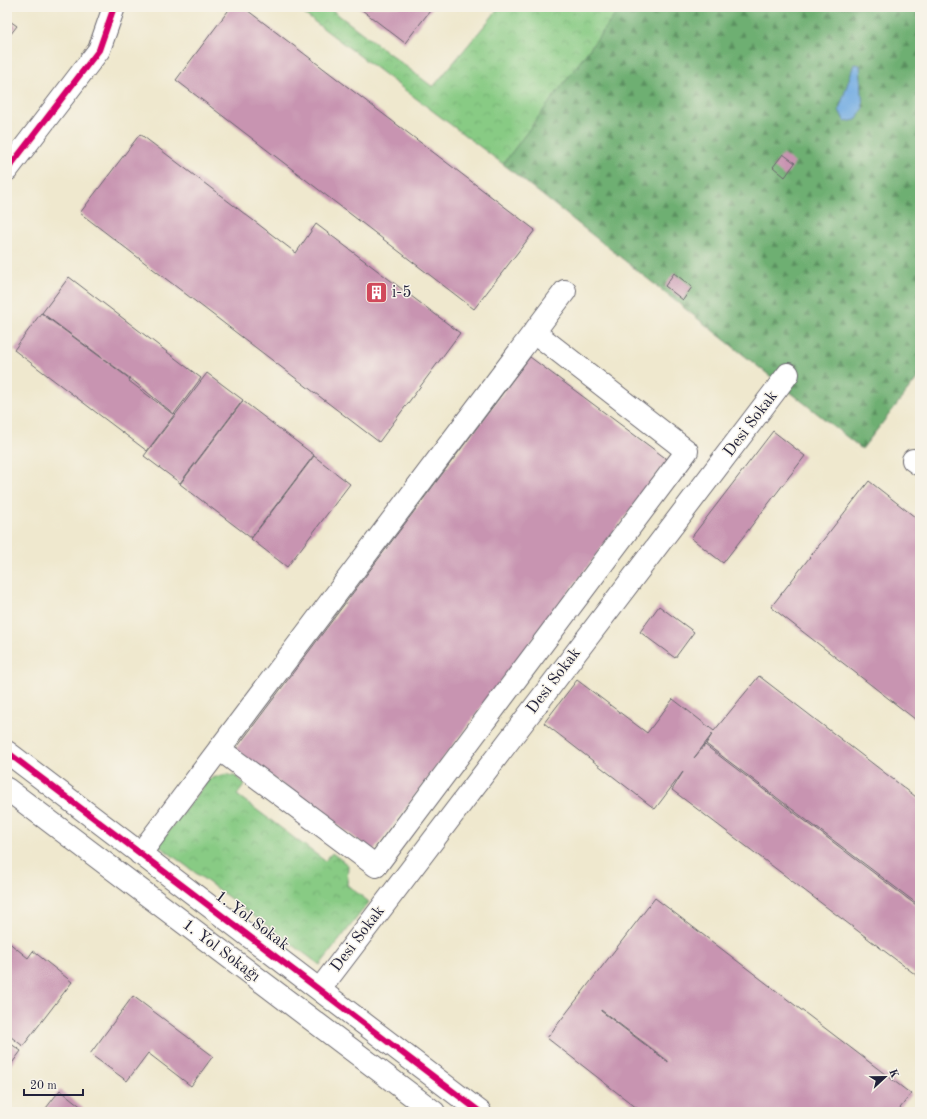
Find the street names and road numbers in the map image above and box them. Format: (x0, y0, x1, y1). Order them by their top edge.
street label: Desi Sokak (721, 388, 781, 460)
street label: Desi Sokak (524, 645, 584, 717)
street label: 1. Yol Sokak (212, 888, 292, 954)
street label: Desi Sokak (328, 903, 388, 975)
street label: 1. Yol Sokağı (179, 917, 263, 985)

